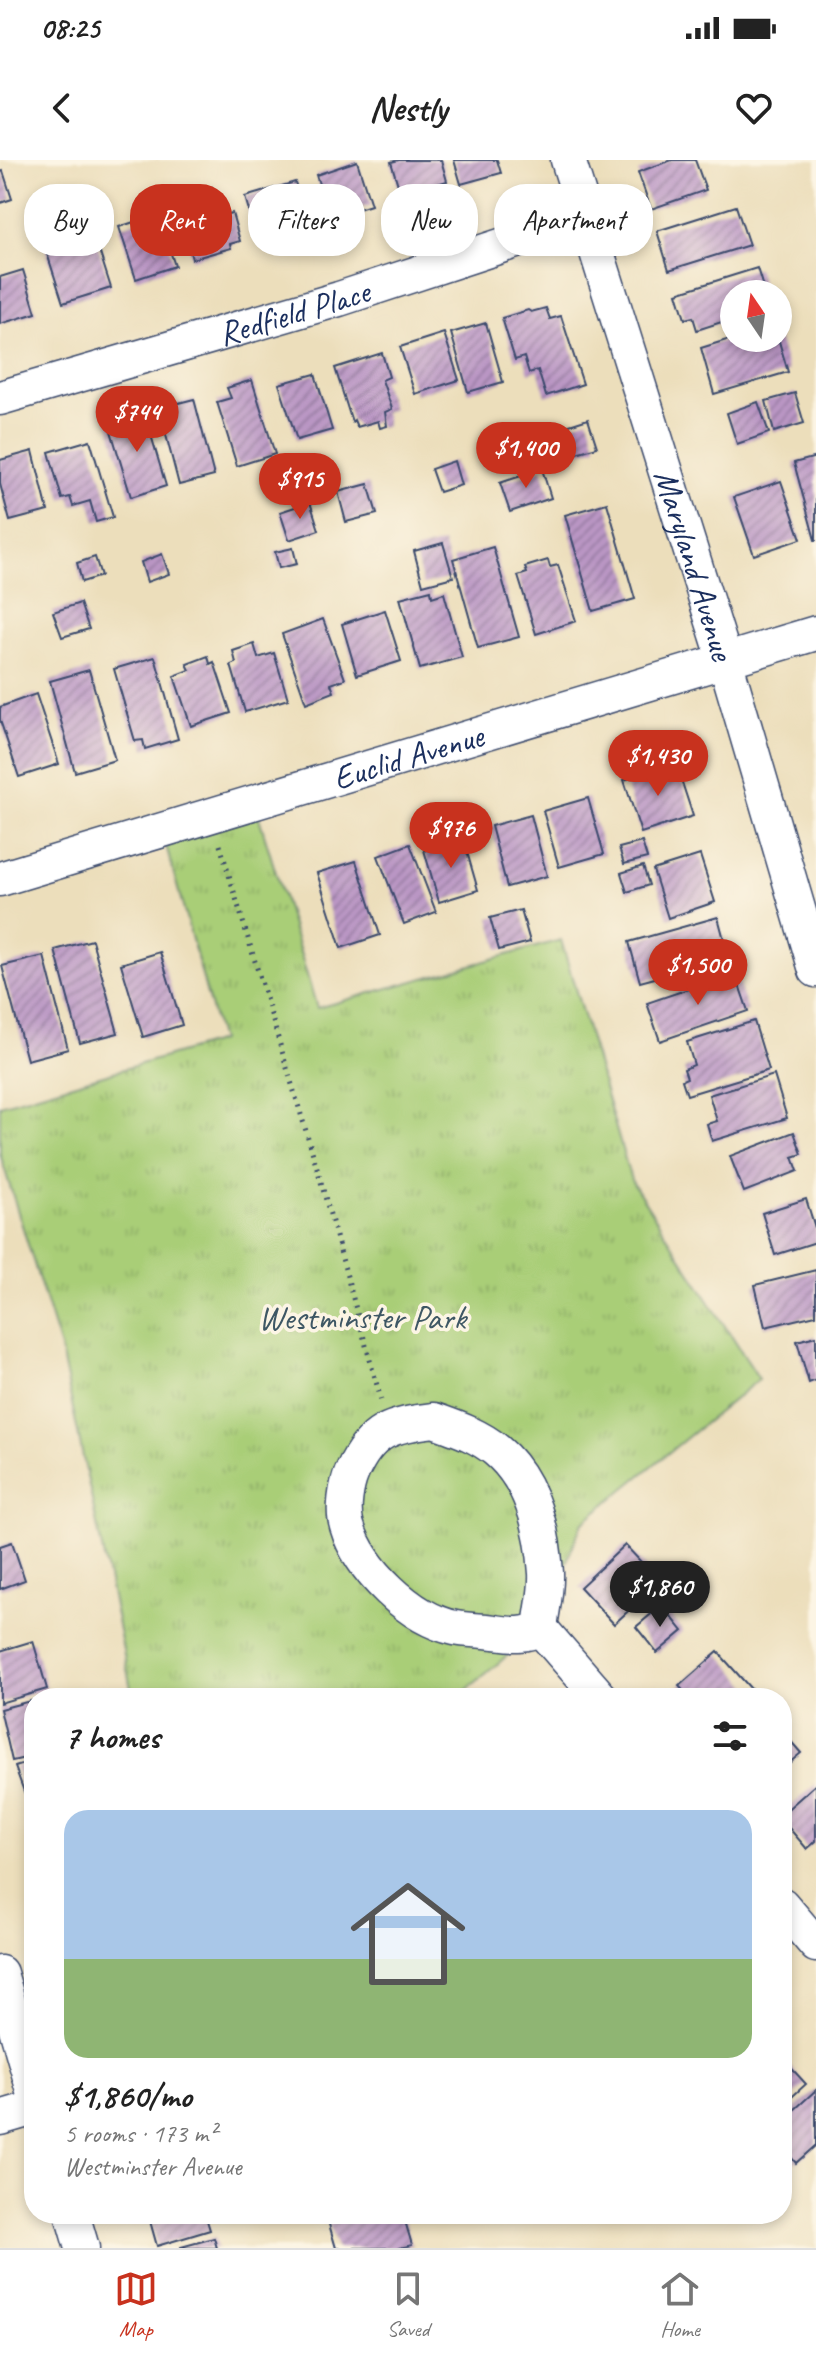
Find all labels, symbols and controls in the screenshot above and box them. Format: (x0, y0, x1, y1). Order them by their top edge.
text: 08:25 (40, 9, 99, 47)
text: Nestly (369, 85, 447, 131)
icon: back (40, 86, 84, 130)
icon: heart (732, 86, 776, 130)
chip: Buy (24, 184, 114, 256)
chip: Rent (130, 184, 232, 256)
chip: Filters (248, 184, 365, 256)
chip: New (381, 184, 478, 256)
chip: Apartment (494, 184, 653, 256)
street label: Redfield Place (213, 269, 378, 355)
north arrow (720, 280, 792, 352)
map controls (720, 280, 792, 352)
pin: $744 (90, 386, 184, 454)
text: $744 (114, 395, 160, 428)
pin: $1,400 (461, 422, 591, 490)
text: $1,400 (494, 431, 558, 464)
pin: $915 (253, 453, 347, 521)
text: $915 (277, 462, 323, 495)
street label: Maryland Avenue (644, 464, 745, 667)
street label: Euclid Avenue (328, 713, 490, 799)
pin: $1,430 (593, 730, 723, 798)
text: $1,430 (626, 739, 690, 772)
pin: $976 (404, 802, 498, 870)
text: $976 (428, 811, 474, 844)
pin: $1,500 (633, 939, 763, 1007)
text: $1,500 (666, 948, 730, 981)
park label: Westminster Park (258, 1296, 468, 1339)
pin: $1,860 (595, 1561, 725, 1629)
text: $1,860 (628, 1570, 692, 1603)
icon: filters (708, 1714, 752, 1758)
text: 7 homes (64, 1715, 160, 1758)
icon: home (336, 1862, 480, 2006)
text: $1,860/mo (64, 2074, 192, 2117)
text: 5 rooms · 173 m² (64, 2117, 216, 2150)
text: Westminster Avenue (64, 2150, 241, 2183)
tab: Map (114, 2267, 158, 2343)
tab: Saved (386, 2267, 430, 2343)
tab: Home (658, 2267, 702, 2343)

